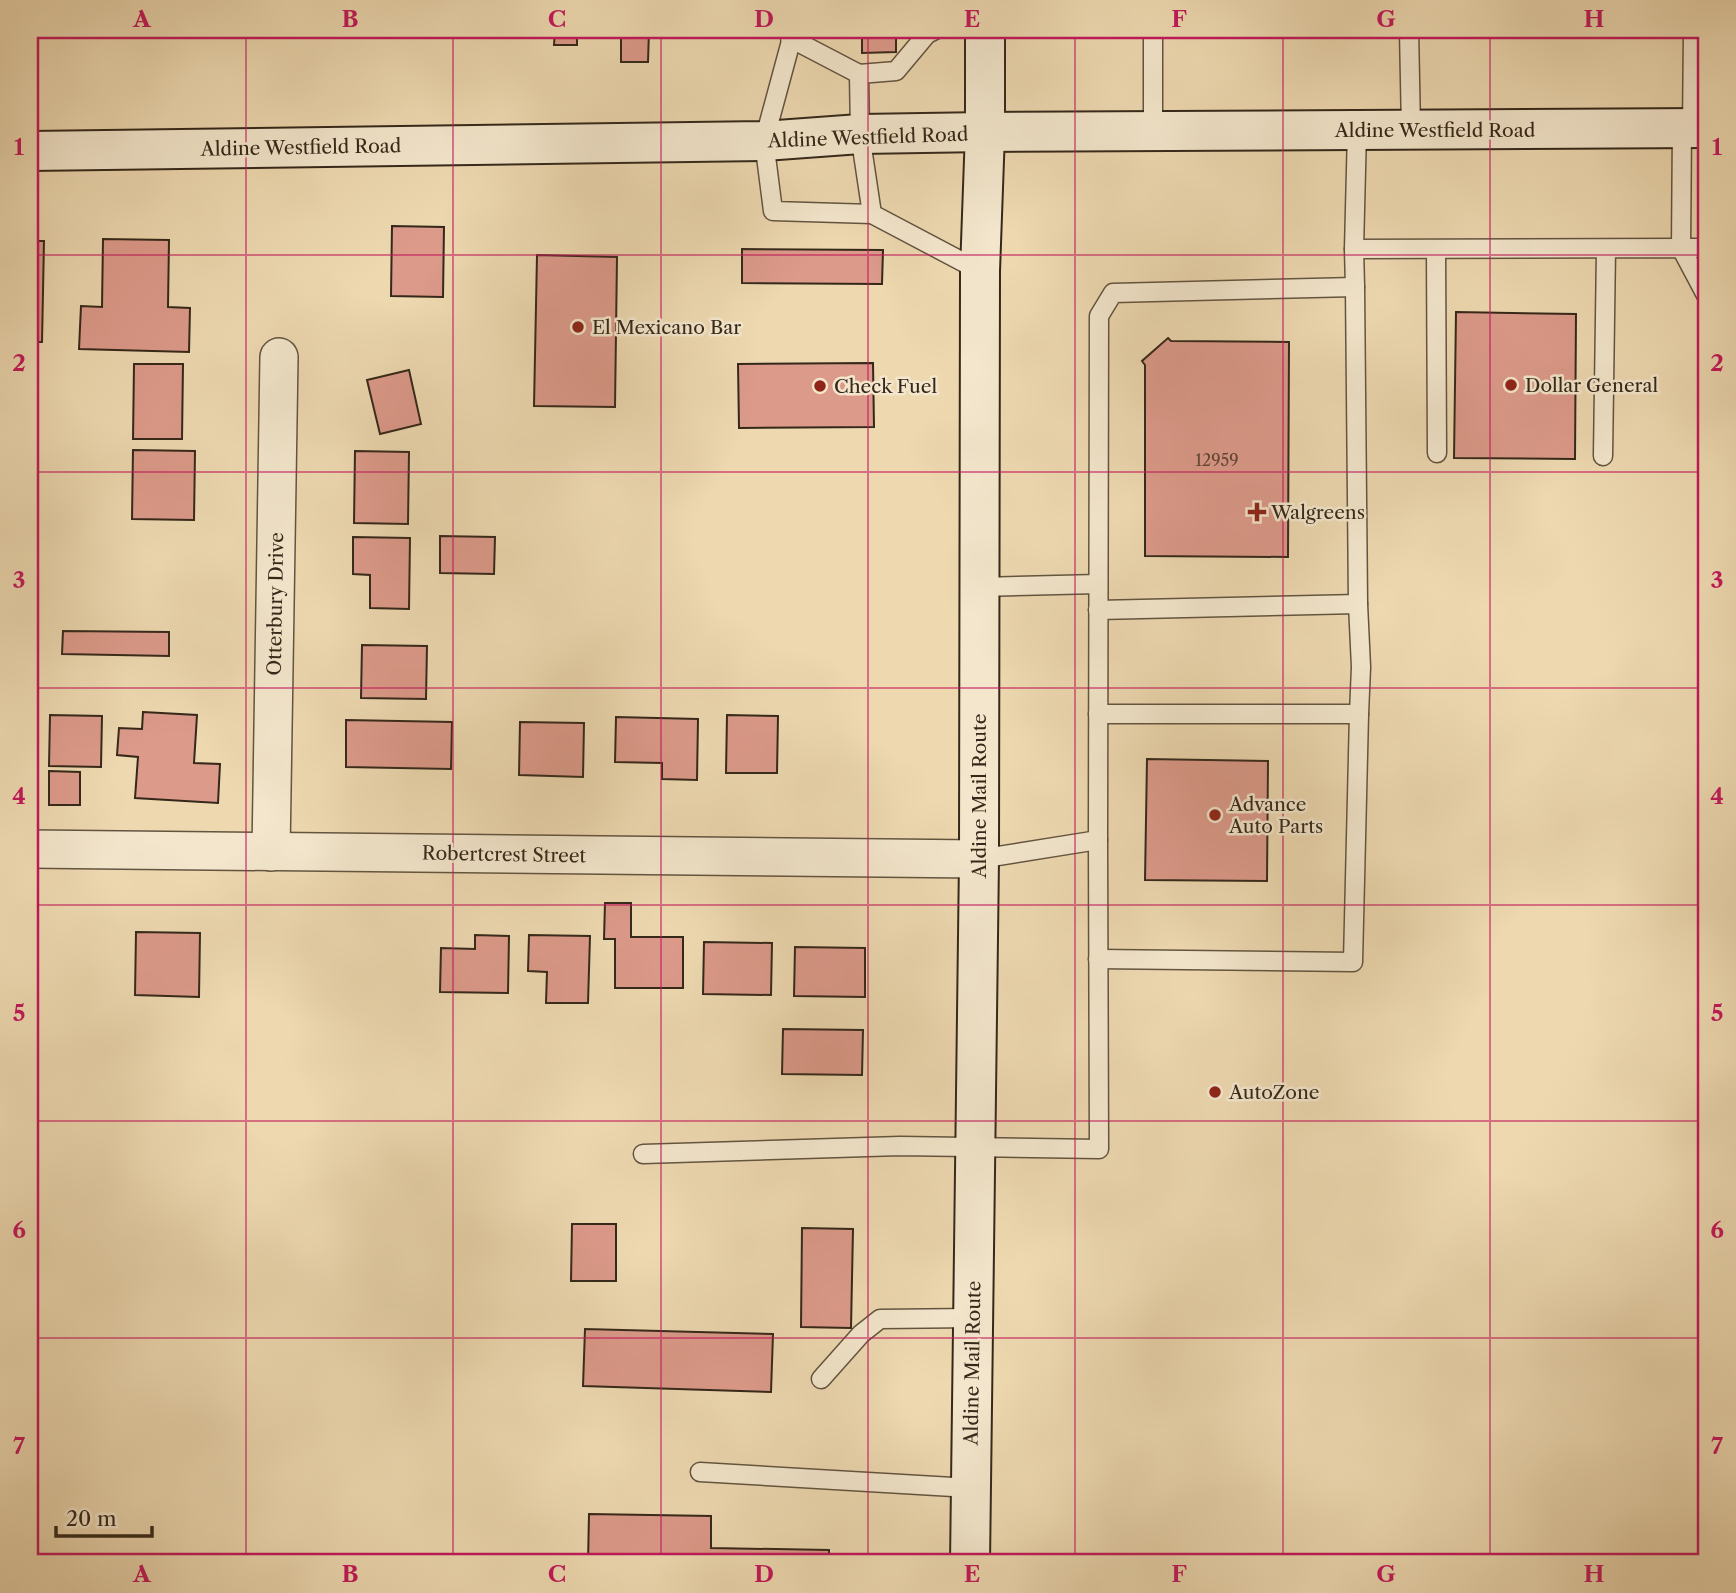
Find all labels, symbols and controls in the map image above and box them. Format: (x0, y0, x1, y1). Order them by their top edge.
text: A (132, 5, 152, 33)
text: B (341, 5, 359, 33)
text: C (548, 5, 566, 33)
text: D (754, 5, 774, 33)
text: E (964, 5, 980, 33)
text: F (1171, 5, 1187, 33)
text: G (1376, 5, 1396, 33)
text: H (1584, 5, 1605, 33)
street label: Aldine Westfield Road (1334, 119, 1536, 142)
street label: Aldine Westfield Road (766, 122, 969, 153)
text: 1 (14, 133, 25, 161)
text: 1 (1712, 133, 1723, 161)
street label: Aldine Westfield Road (200, 134, 402, 161)
place label: El Mexicano Bar (592, 316, 741, 339)
marker: El Mexicano Bar (570, 319, 586, 335)
text: 2 (12, 349, 26, 377)
text: 2 (1710, 349, 1724, 377)
place label: Dollar General (1525, 374, 1658, 397)
place label: Check Fuel (834, 375, 937, 398)
marker: Dollar General (1503, 377, 1519, 393)
marker: Check Fuel (812, 378, 828, 394)
house number: 12959 (1195, 450, 1239, 470)
place label: Walgreens (1270, 501, 1365, 524)
marker: Walgreens (1249, 504, 1265, 520)
street label: Otterbury Drive (263, 532, 288, 676)
text: 3 (13, 566, 26, 594)
text: 3 (1711, 566, 1724, 594)
street label: Aldine Mail Route (968, 714, 991, 879)
text: 4 (12, 782, 26, 810)
text: 4 (1710, 782, 1724, 810)
place label: Advance Auto Parts (1228, 793, 1323, 838)
marker: Advance Auto Parts (1207, 807, 1223, 823)
street label: Robertcrest Street (422, 842, 587, 867)
text: 5 (13, 999, 25, 1027)
text: 5 (1711, 999, 1723, 1027)
place label: AutoZone (1228, 1081, 1320, 1104)
marker: AutoZone (1207, 1084, 1223, 1100)
text: 6 (12, 1216, 26, 1244)
text: 6 (1710, 1216, 1724, 1244)
street label: Aldine Mail Route (960, 1280, 985, 1447)
text: 7 (13, 1432, 25, 1460)
text: 7 (1711, 1432, 1723, 1460)
scale bar (56, 1495, 152, 1539)
text: 20 m (66, 1506, 117, 1531)
text: A (132, 1560, 152, 1588)
text: B (341, 1560, 359, 1588)
text: C (548, 1560, 566, 1588)
text: D (754, 1560, 774, 1588)
text: E (964, 1560, 980, 1588)
text: F (1171, 1560, 1187, 1588)
text: G (1376, 1560, 1396, 1588)
text: H (1584, 1560, 1605, 1588)

